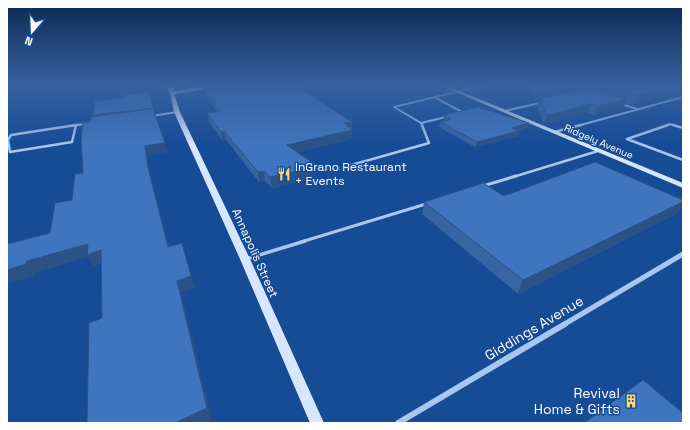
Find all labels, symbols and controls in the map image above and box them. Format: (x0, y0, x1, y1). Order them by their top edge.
north arrow (12, 12, 52, 52)
text: N (23, 34, 35, 49)
street label: Ridgely Avenue (562, 121, 635, 162)
place label: InGrano Restaurant + Events (295, 159, 407, 189)
restaurant icon: InGrano Restaurant + Events (276, 166, 292, 182)
street label: Annapolis Street (228, 206, 282, 300)
street label: Giddings Avenue (481, 291, 587, 365)
place label: Revival Home & Gifts (534, 384, 620, 418)
building icon: Revival Home & Gifts (623, 393, 639, 409)

